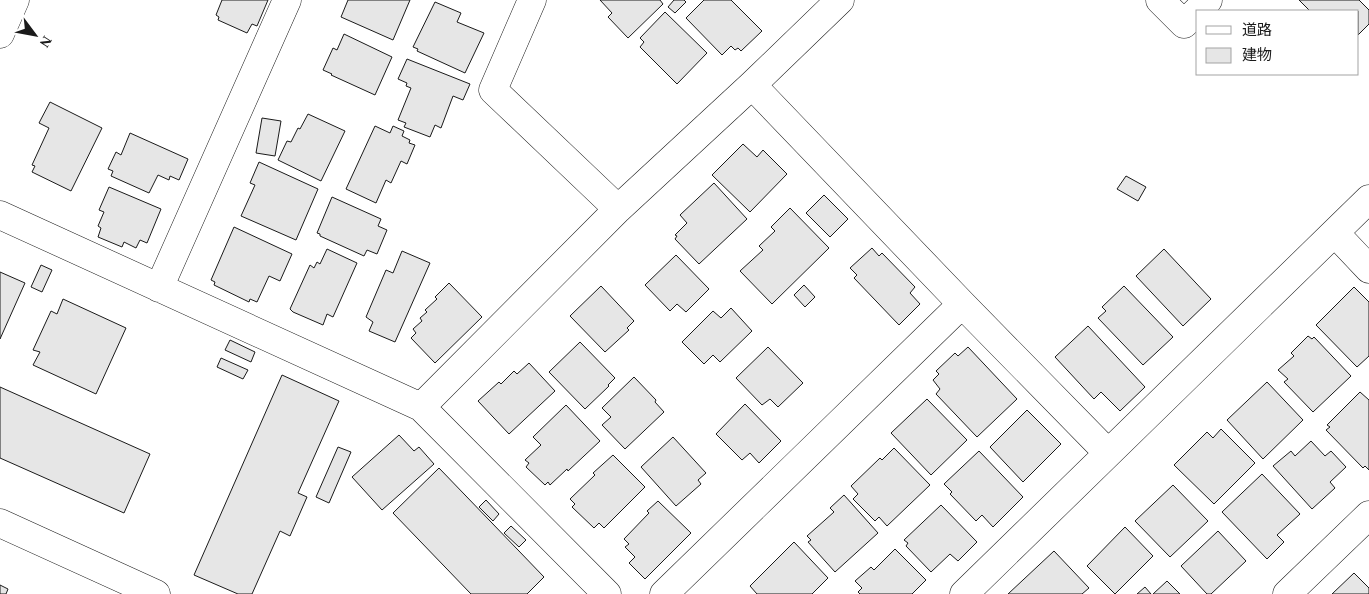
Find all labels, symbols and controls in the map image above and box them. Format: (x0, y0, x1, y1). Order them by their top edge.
north arrow (10, 10, 60, 60)
legend (1196, 10, 1359, 75)
text: 道路 (1242, 22, 1272, 38)
text: N (37, 33, 55, 50)
text: 建物 (1242, 47, 1272, 63)

